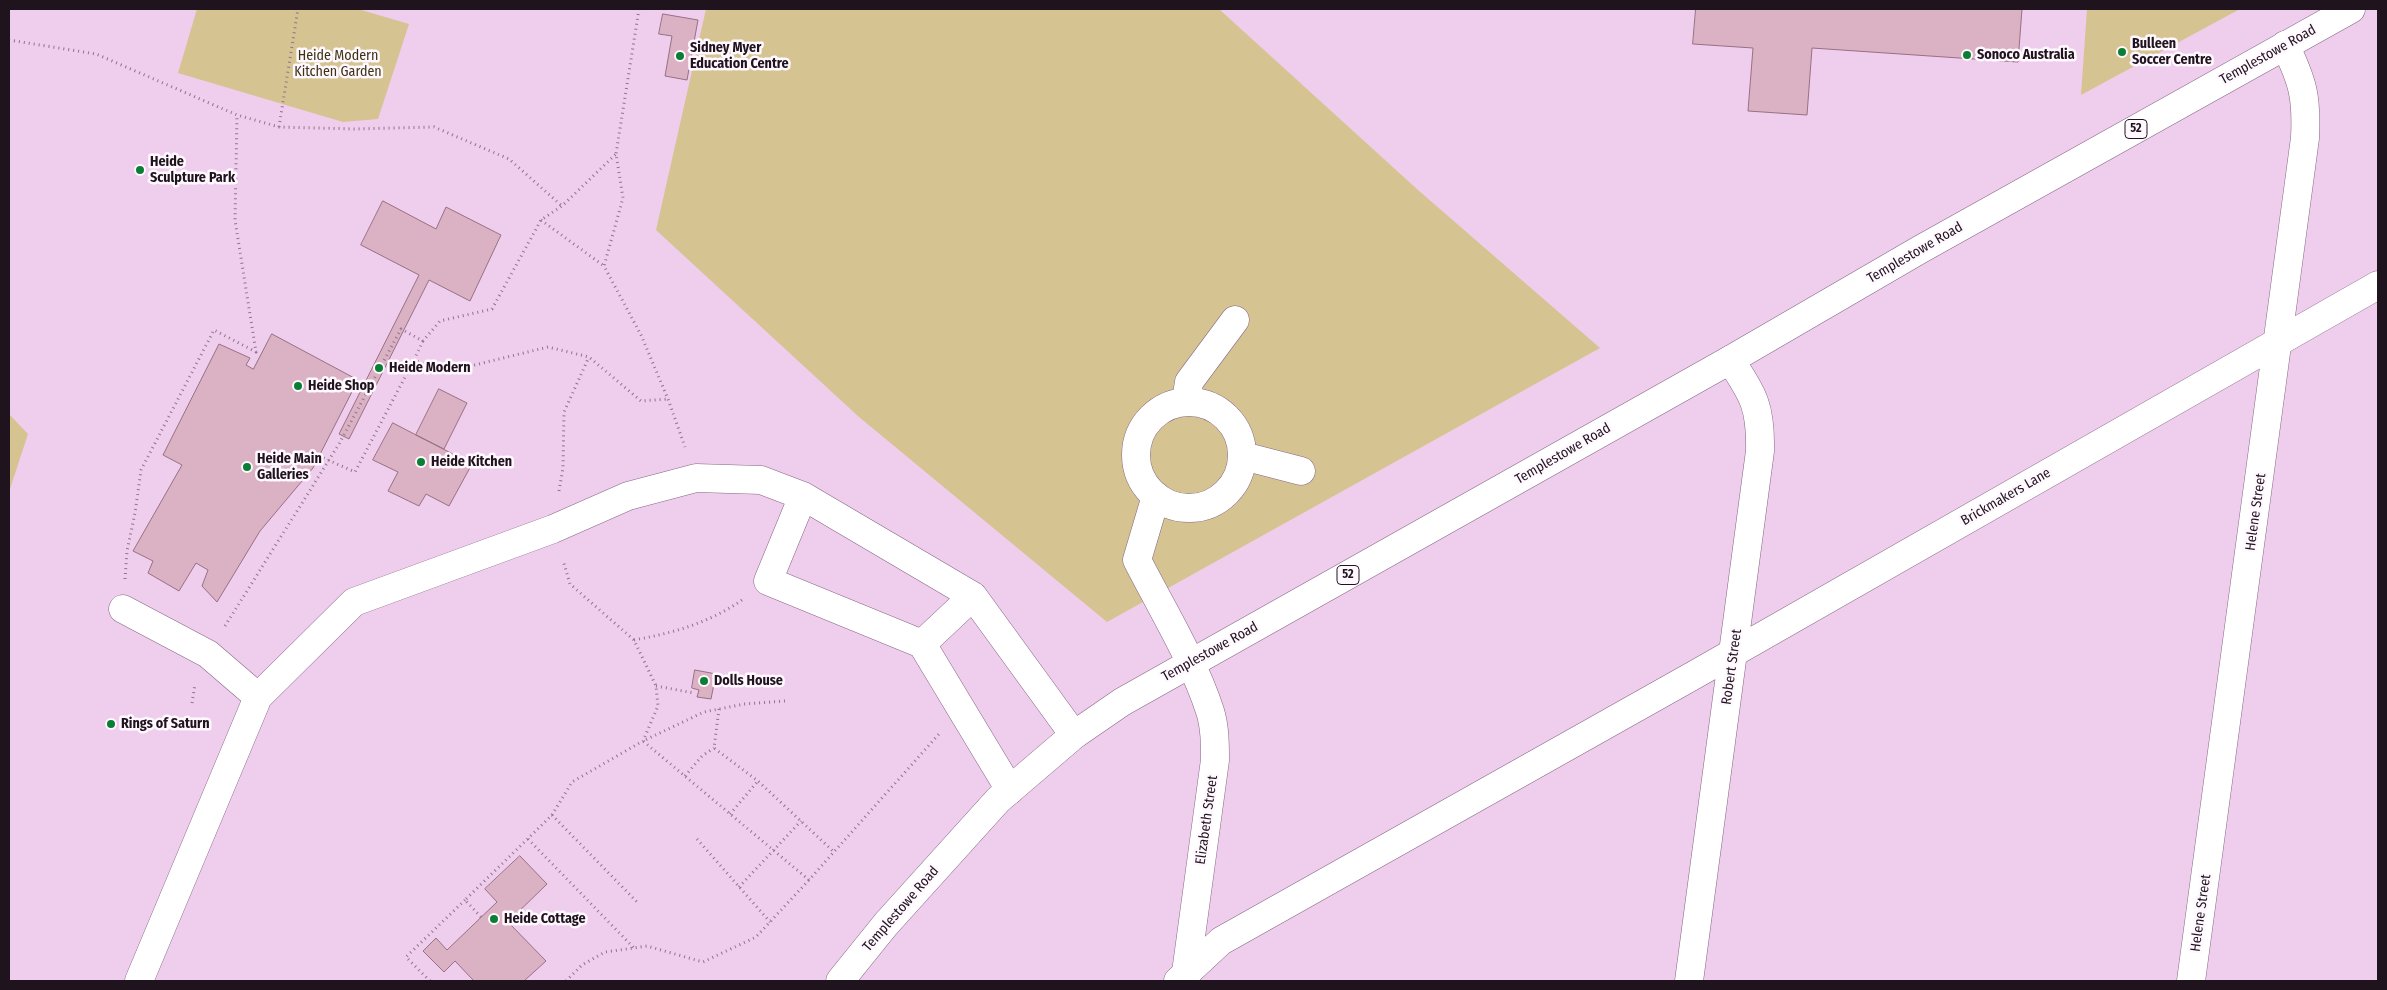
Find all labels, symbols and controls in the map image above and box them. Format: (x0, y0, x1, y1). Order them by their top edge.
street label: Templestowe Road (2217, 22, 2319, 88)
place label: Bulleen Soccer Centre (2132, 36, 2212, 68)
place label: Sidney Myer Education Centre (690, 40, 789, 72)
marker: Bulleen Soccer Centre (2116, 46, 2128, 58)
place label: Sonoco Australia (1977, 47, 2075, 63)
park label: Heide Modern Kitchen Garden (294, 48, 382, 80)
marker: Sonoco Australia (1961, 49, 1973, 61)
marker: Sidney Myer Education Centre (674, 50, 686, 62)
road number: 52 (2125, 120, 2147, 138)
place label: Heide Sculpture Park (150, 154, 235, 186)
marker: Heide Sculpture Park (134, 164, 146, 176)
street label: Templestowe Road (1864, 219, 1966, 287)
place label: Heide Modern (389, 360, 471, 376)
marker: Heide Modern (373, 362, 385, 374)
place label: Heide Shop (308, 378, 374, 394)
marker: Heide Shop (292, 380, 304, 392)
street label: Templestowe Road (1512, 420, 1614, 488)
place label: Heide Main Galleries (257, 451, 322, 484)
place label: Heide Kitchen (431, 454, 512, 470)
marker: Heide Kitchen (415, 456, 427, 468)
marker: Heide Main Galleries (241, 461, 253, 473)
street label: Brickmakers Lane (1958, 465, 2054, 529)
street label: Helene Street (2242, 472, 2270, 552)
road number: 52 (1337, 566, 1359, 584)
street label: Templestowe Road (1159, 619, 1261, 685)
street label: Robert Street (1718, 628, 1746, 706)
place label: Dolls House (714, 673, 783, 689)
marker: Dolls House (698, 675, 710, 687)
place label: Rings of Saturn (121, 716, 210, 732)
marker: Rings of Saturn (105, 718, 117, 730)
street label: Elizabeth Street (1192, 774, 1222, 866)
street label: Templestowe Road (859, 863, 943, 955)
street label: Helene Street (2187, 873, 2215, 953)
place label: Heide Cottage (504, 911, 586, 927)
marker: Heide Cottage (488, 913, 500, 925)

